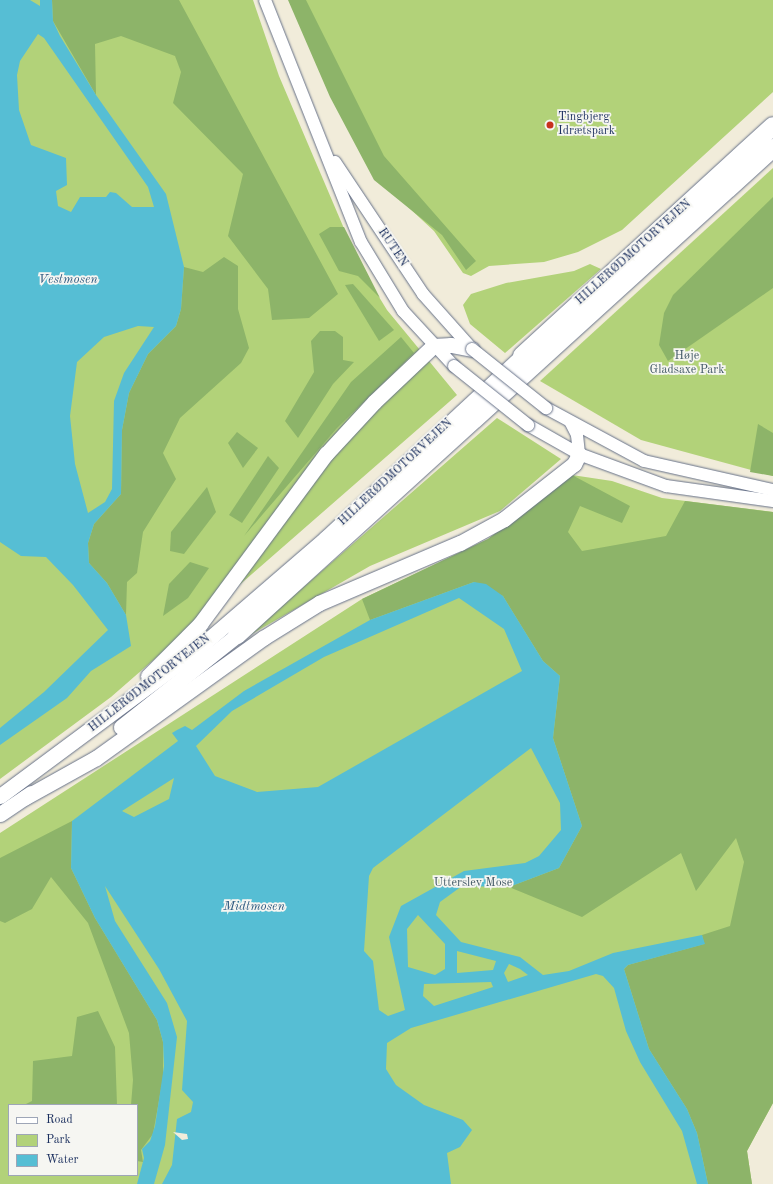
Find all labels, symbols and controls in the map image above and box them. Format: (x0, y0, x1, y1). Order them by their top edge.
place label: Tingbjerg Idrætspark (558, 111, 615, 139)
marker: Tingbjerg Idrætspark (545, 120, 555, 130)
street label: HILLERØDMOTORVEJEN (573, 197, 695, 309)
street label: RUTEN (374, 226, 410, 270)
water label: Vestmosen (38, 272, 98, 288)
park label: Høje Gladsaxe Park (650, 350, 724, 378)
street label: HILLERØDMOTORVEJEN (336, 416, 456, 530)
street label: HILLERØDMOTORVEJEN (86, 632, 214, 736)
park label: Utterslev Mose (434, 877, 512, 891)
water label: Midtmosen (223, 899, 285, 915)
legend (8, 1104, 138, 1176)
text: Road (46, 1114, 73, 1126)
text: Park (46, 1134, 71, 1146)
text: Water (46, 1154, 78, 1166)

